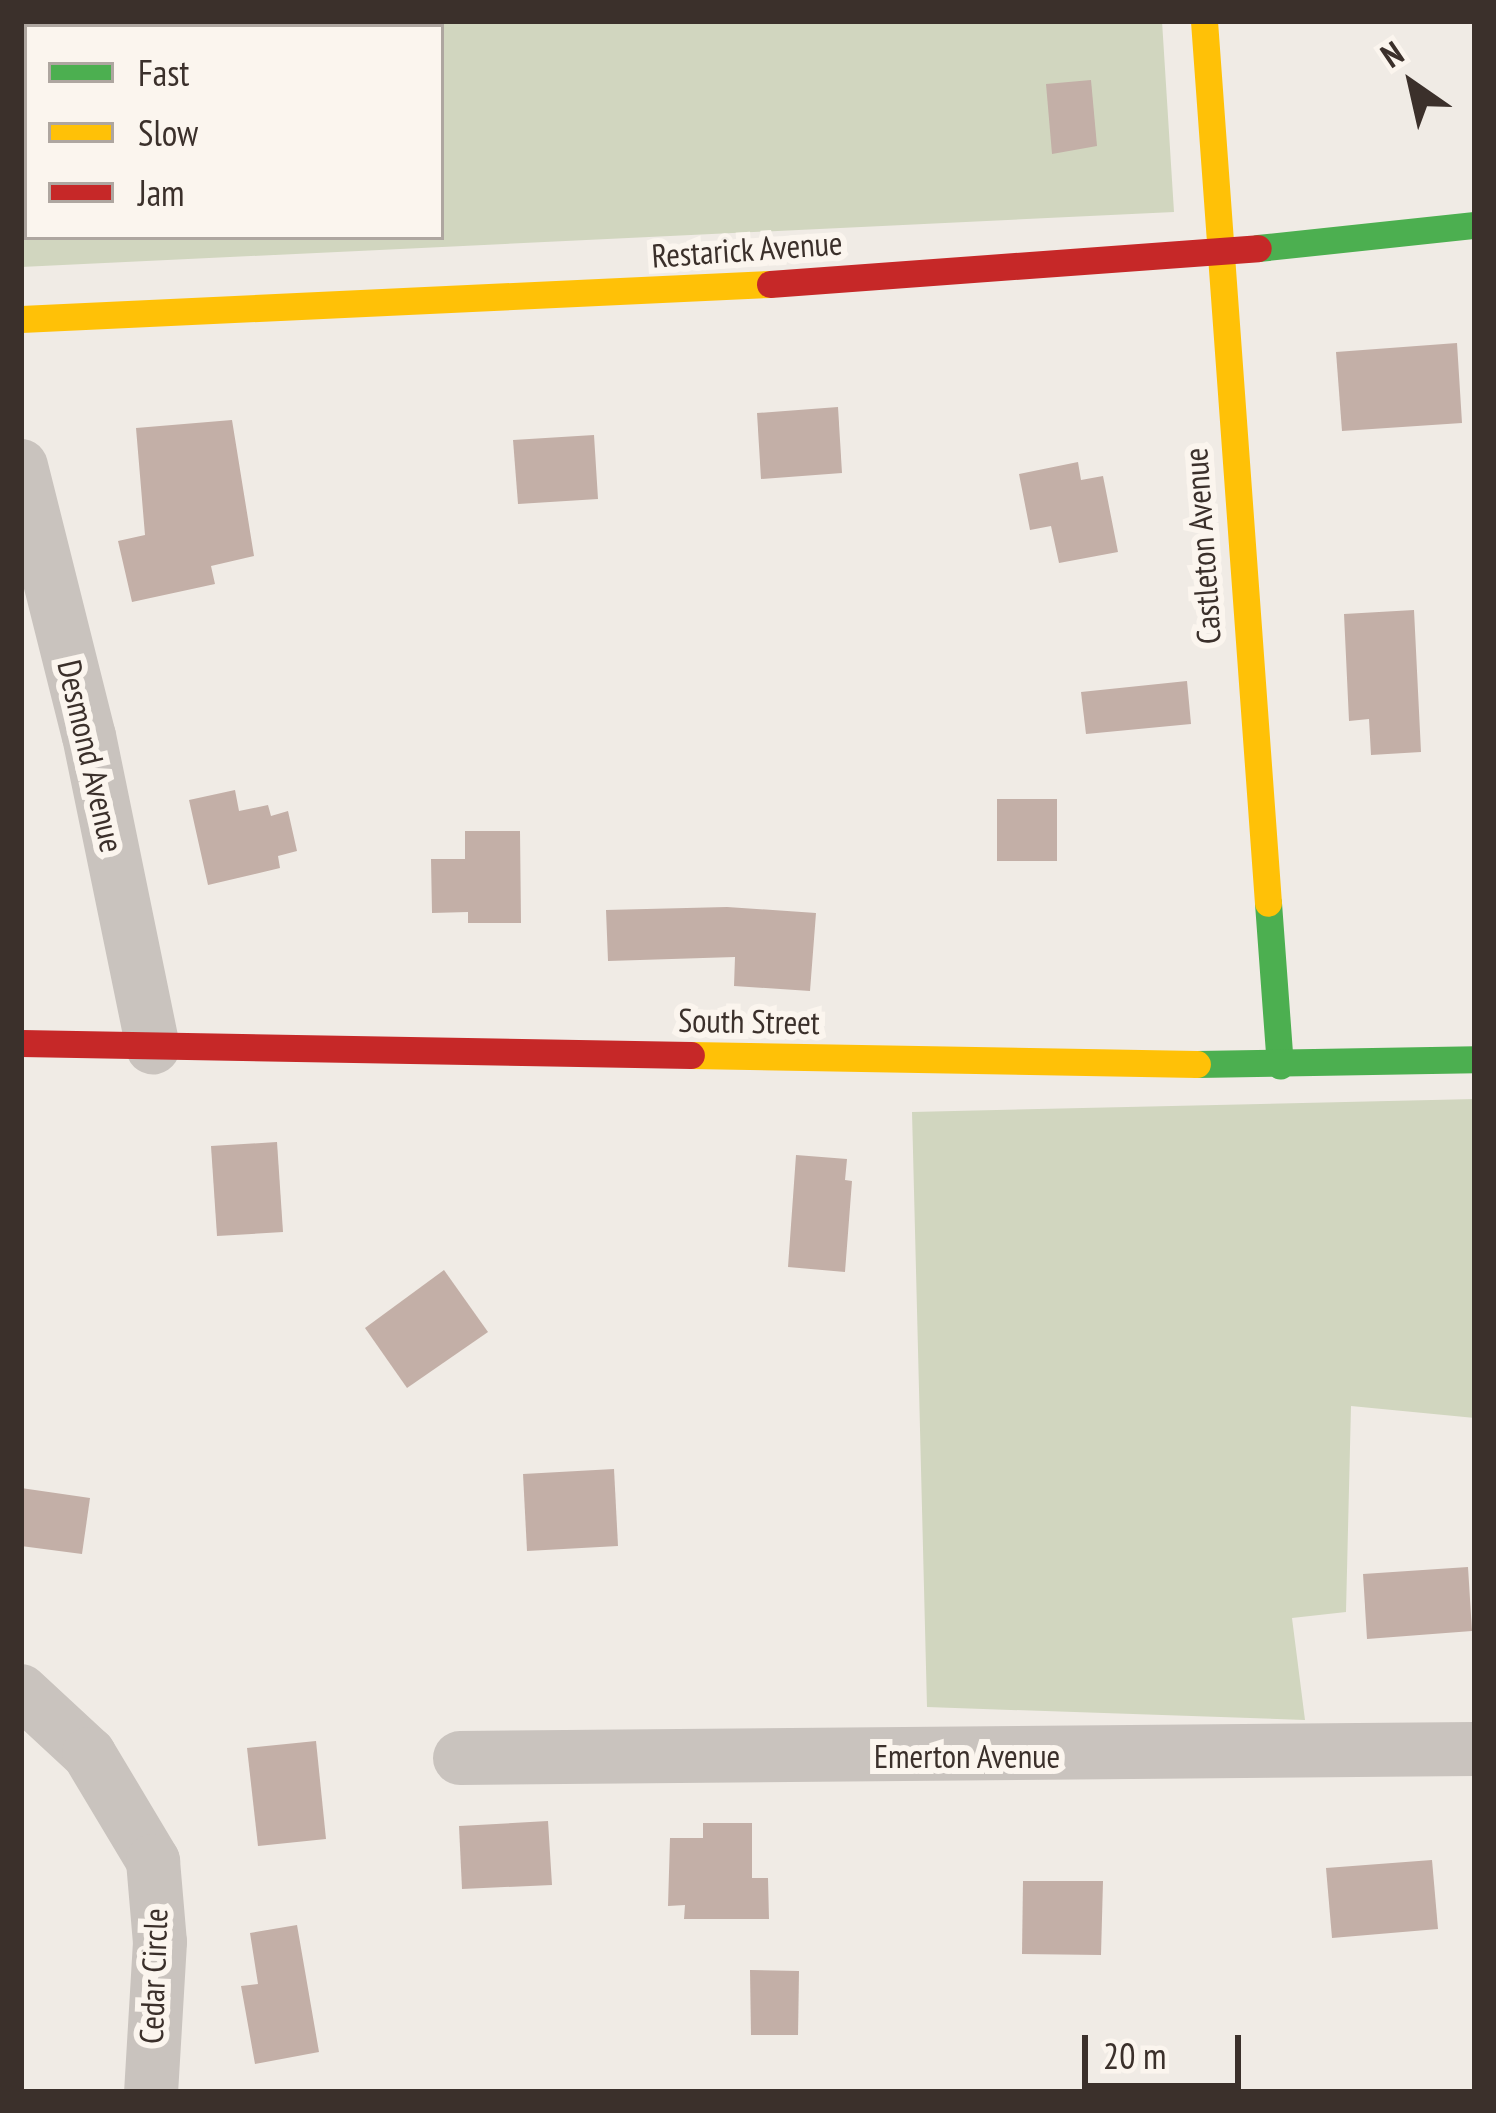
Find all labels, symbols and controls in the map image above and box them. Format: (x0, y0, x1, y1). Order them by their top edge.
legend (24, 24, 444, 240)
north arrow (1352, 24, 1472, 144)
text: N (1372, 31, 1411, 77)
text: Fast (138, 49, 189, 96)
text: Slow (138, 109, 198, 156)
text: Jam (138, 169, 185, 216)
street label: Restarick Avenue (649, 223, 845, 275)
street label: Castleton Avenue (1175, 446, 1229, 646)
street label: Desmond Avenue (50, 656, 132, 856)
street label: South Street (678, 1000, 820, 1042)
street label: Emerton Avenue (873, 1736, 1061, 1776)
street label: Cedar Circle (131, 1907, 175, 2045)
scale bar (1088, 2011, 1247, 2085)
text: 20 m (1103, 2032, 1166, 2079)

